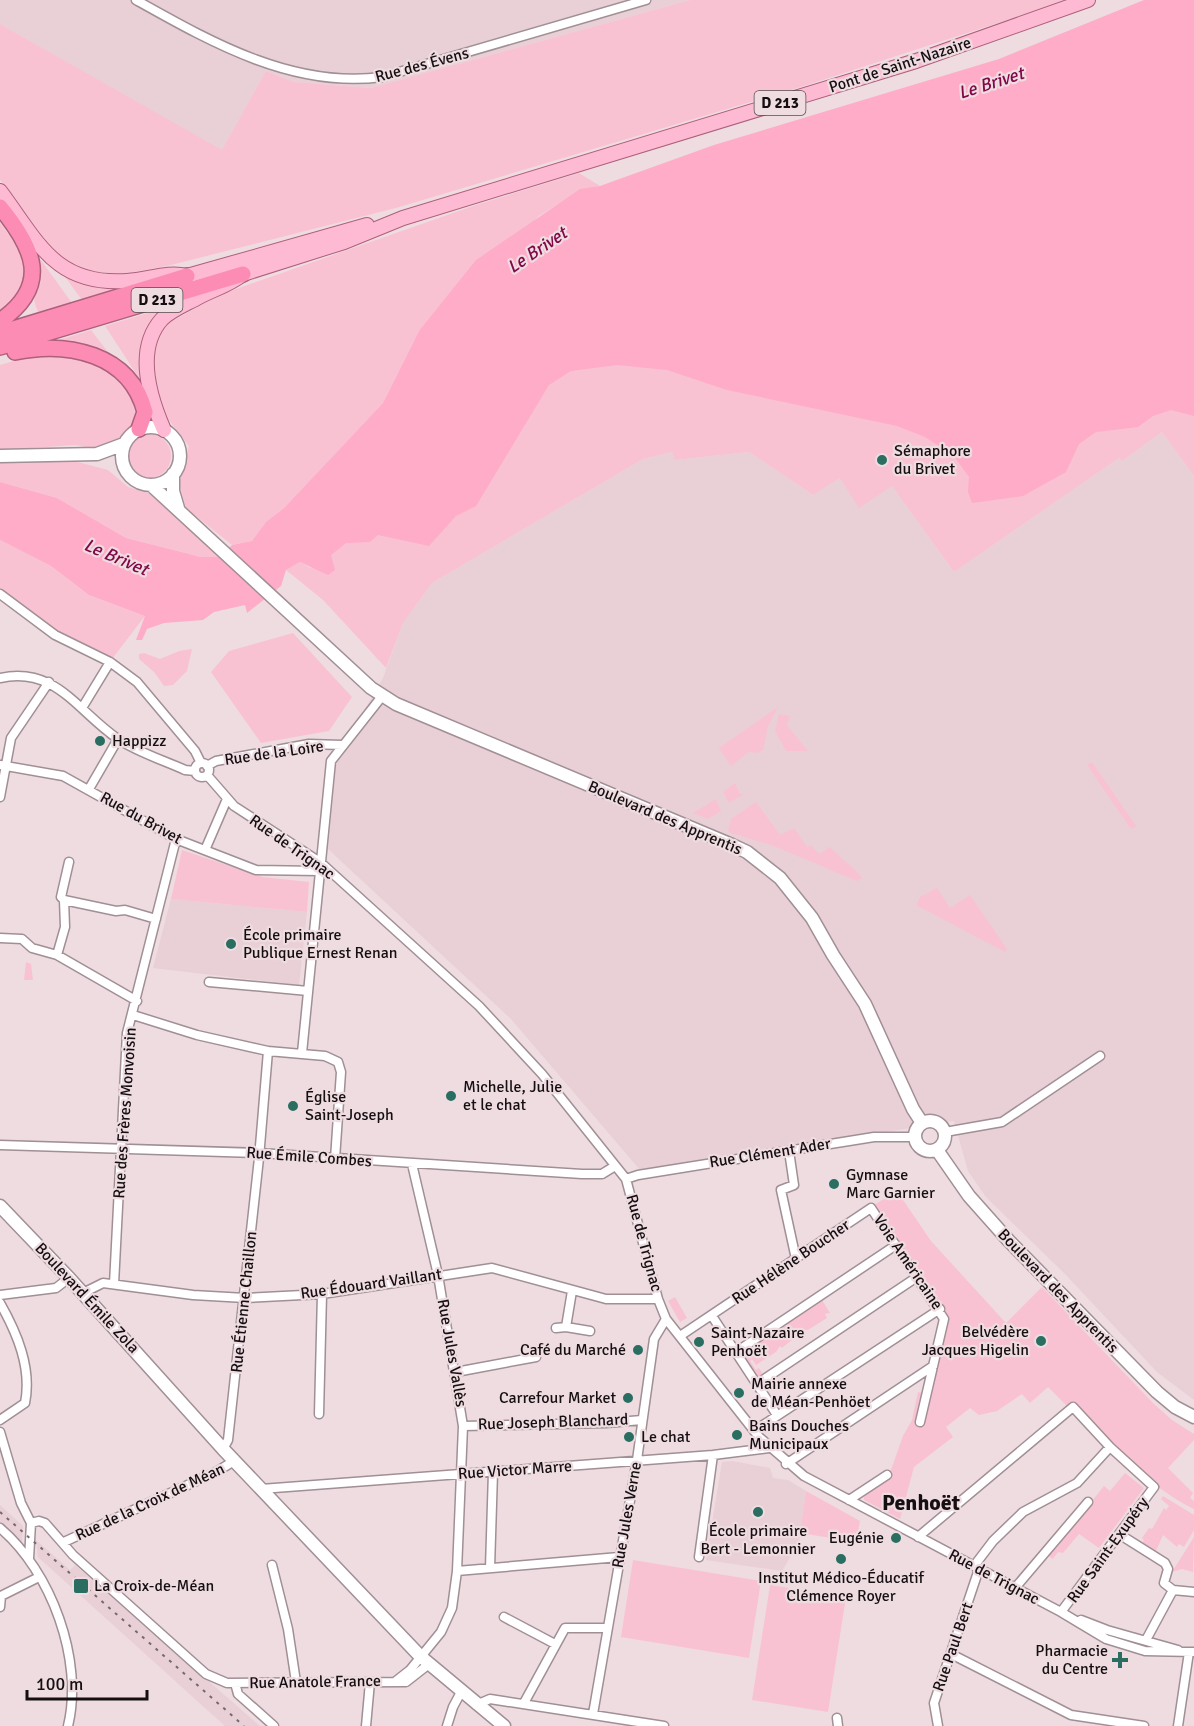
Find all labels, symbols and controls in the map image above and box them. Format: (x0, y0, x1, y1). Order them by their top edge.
street label: Pont de Saint-Nazaire (826, 33, 974, 97)
street label: Rue des Évens (373, 43, 471, 87)
water label: Le Brivet (956, 61, 1029, 104)
road number: D 213 (754, 91, 806, 115)
water label: Le Brivet (503, 221, 573, 278)
road number: D 213 (132, 288, 182, 312)
place label: Sémaphore du Brivet (894, 441, 971, 479)
marker: Sémaphore du Brivet (875, 453, 889, 467)
water label: Le Brivet (81, 534, 154, 581)
place label: Happizz (112, 731, 167, 751)
marker: Happizz (93, 734, 107, 748)
street label: Rue de la Loire (223, 736, 325, 770)
street label: Boulevard des Apprentis (585, 776, 745, 860)
street label: Rue du Brivet (96, 787, 186, 849)
street label: Rue de Trignac (245, 810, 339, 884)
place label: École primaire Publique Ernest Renan (243, 925, 398, 963)
marker: École primaire Publique Ernest Renan (224, 937, 238, 951)
street label: Rue des Frères Monvoisin (109, 1027, 141, 1199)
place label: Michelle, Julie et le chat (463, 1077, 562, 1115)
place label: Église Saint-Joseph (305, 1087, 394, 1125)
marker: Michelle, Julie et le chat (444, 1089, 458, 1103)
marker: Église Saint-Joseph (286, 1099, 300, 1113)
street label: Rue Clément Ader (708, 1134, 832, 1172)
street label: Rue Émile Combes (246, 1143, 372, 1171)
place label: Gymnase Marc Garnier (846, 1165, 935, 1203)
marker: Gymnase Marc Garnier (827, 1177, 841, 1191)
street label: Rue de Trignac (621, 1192, 667, 1294)
street label: Voie Américaine (869, 1211, 947, 1313)
street label: Rue Hélène Boucher (728, 1215, 854, 1309)
street label: Boulevard des Apprentis (993, 1225, 1123, 1357)
street label: Rue Étienne Chaillon (227, 1230, 261, 1374)
street label: Boulevard Émile Zola (31, 1238, 143, 1358)
street label: Rue Édouard Vaillant (299, 1264, 443, 1304)
street label: Rue Jules Vallès (433, 1297, 471, 1409)
place label: Belvédère Jacques Higelin (922, 1322, 1029, 1360)
place label: Saint-Nazaire Penhoët (711, 1323, 805, 1361)
marker: Belvédère Jacques Higelin (1034, 1334, 1048, 1348)
marker: Saint-Nazaire Penhoët (692, 1335, 706, 1349)
place label: Café du Marché (520, 1340, 626, 1360)
marker: Café du Marché (631, 1343, 645, 1357)
place label: Mairie annexe de Méan-Penhöet (751, 1374, 871, 1412)
marker: Mairie annexe de Méan-Penhöet (732, 1386, 746, 1400)
place label: Carrefour Market (499, 1388, 616, 1408)
marker: Carrefour Market (621, 1391, 635, 1405)
street label: Rue Joseph Blanchard (477, 1409, 629, 1435)
place label: Bains Douches Municipaux (749, 1416, 849, 1454)
place label: Le chat (641, 1427, 691, 1447)
marker: Bains Douches Municipaux (730, 1428, 744, 1442)
marker: Le chat (622, 1430, 636, 1444)
street label: Rue Victor Marre (457, 1456, 573, 1484)
street label: Rue de la Croix de Méan (72, 1459, 228, 1545)
street label: Rue Jules Verne (608, 1460, 646, 1570)
district label: Penhoët (882, 1489, 960, 1516)
street label: Rue Saint-Exupéry (1063, 1493, 1153, 1607)
marker: École primaire Bert - Lemonnier (751, 1505, 765, 1519)
place label: École primaire Bert - Lemonnier (701, 1521, 816, 1559)
place label: Eugénie (829, 1528, 884, 1548)
marker: Eugénie (889, 1531, 903, 1545)
street label: Rue de Trignac (945, 1545, 1043, 1609)
marker: Institut Médico-Éducatif Clémence Royer (834, 1552, 848, 1566)
place label: Institut Médico-Éducatif Clémence Royer (758, 1568, 925, 1606)
place label: La Croix-de-Méan (94, 1576, 214, 1596)
marker: La Croix-de-Méan (72, 1577, 90, 1595)
street label: Rue Paul Bert (928, 1599, 978, 1694)
place label: Pharmacie du Centre (1035, 1641, 1108, 1679)
marker: Pharmacie du Centre (1113, 1653, 1127, 1667)
scale bar (27, 1663, 147, 1701)
street label: Rue Anatole France (249, 1671, 381, 1693)
text: 100 m (36, 1673, 83, 1695)

